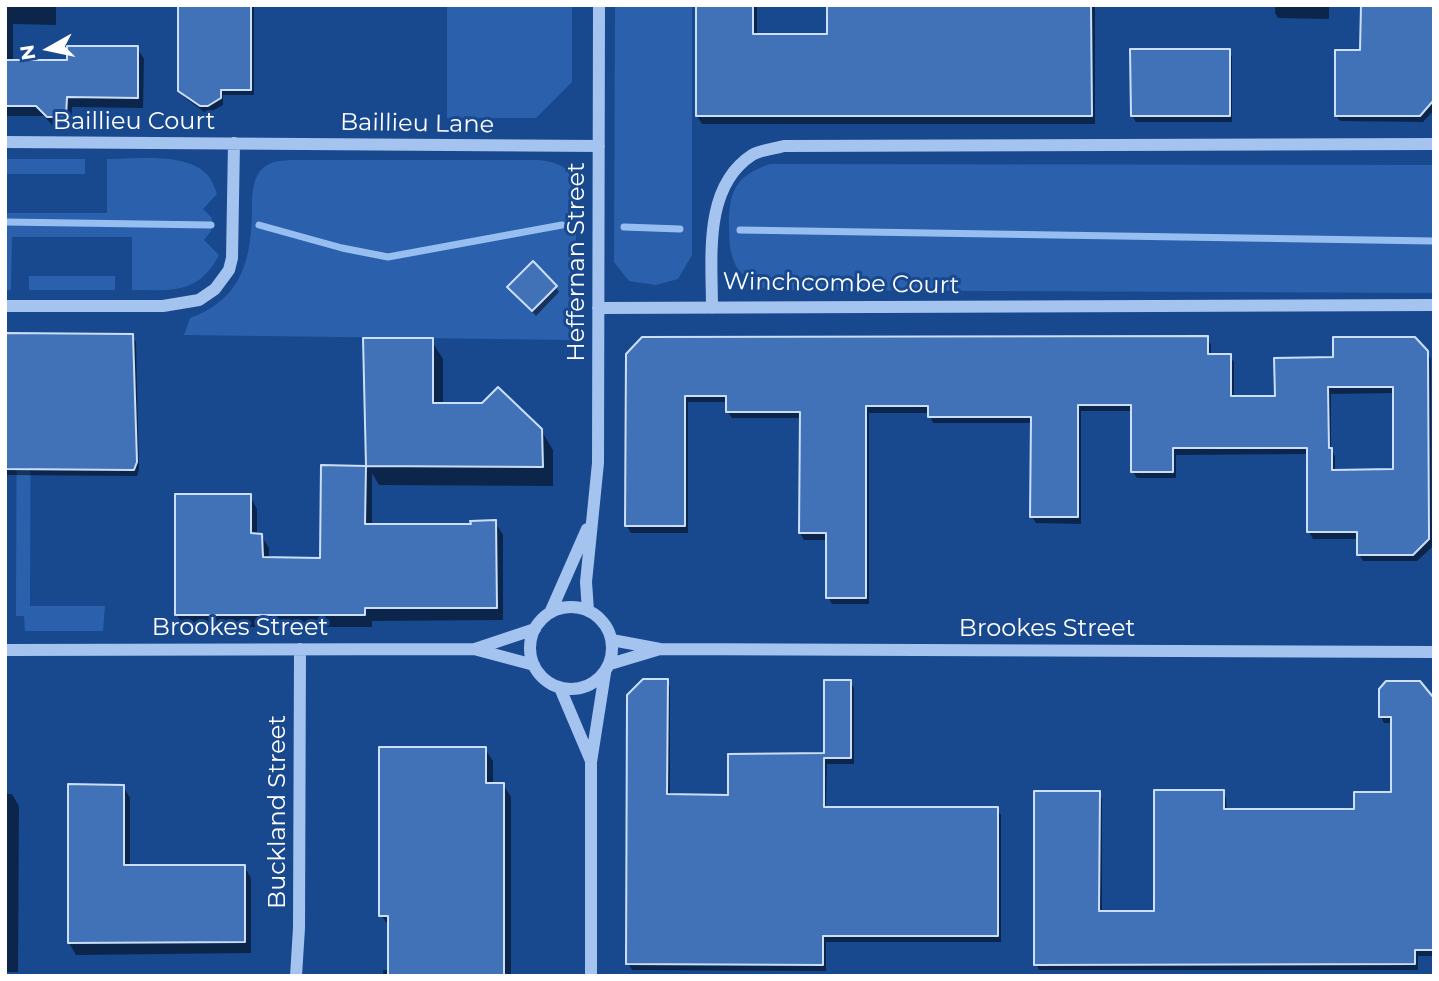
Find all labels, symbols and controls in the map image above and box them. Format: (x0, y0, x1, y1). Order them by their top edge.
north arrow (14, 14, 84, 84)
text: N (15, 43, 40, 62)
street label: Baillieu Court (53, 108, 215, 136)
street label: Baillieu Lane (340, 108, 494, 140)
street label: Heffernan Street (563, 162, 591, 362)
street label: Winchcombe Court (722, 268, 960, 300)
street label: Brookes Street (152, 614, 328, 642)
street label: Brookes Street (959, 615, 1135, 643)
street label: Buckland Street (264, 715, 292, 909)

